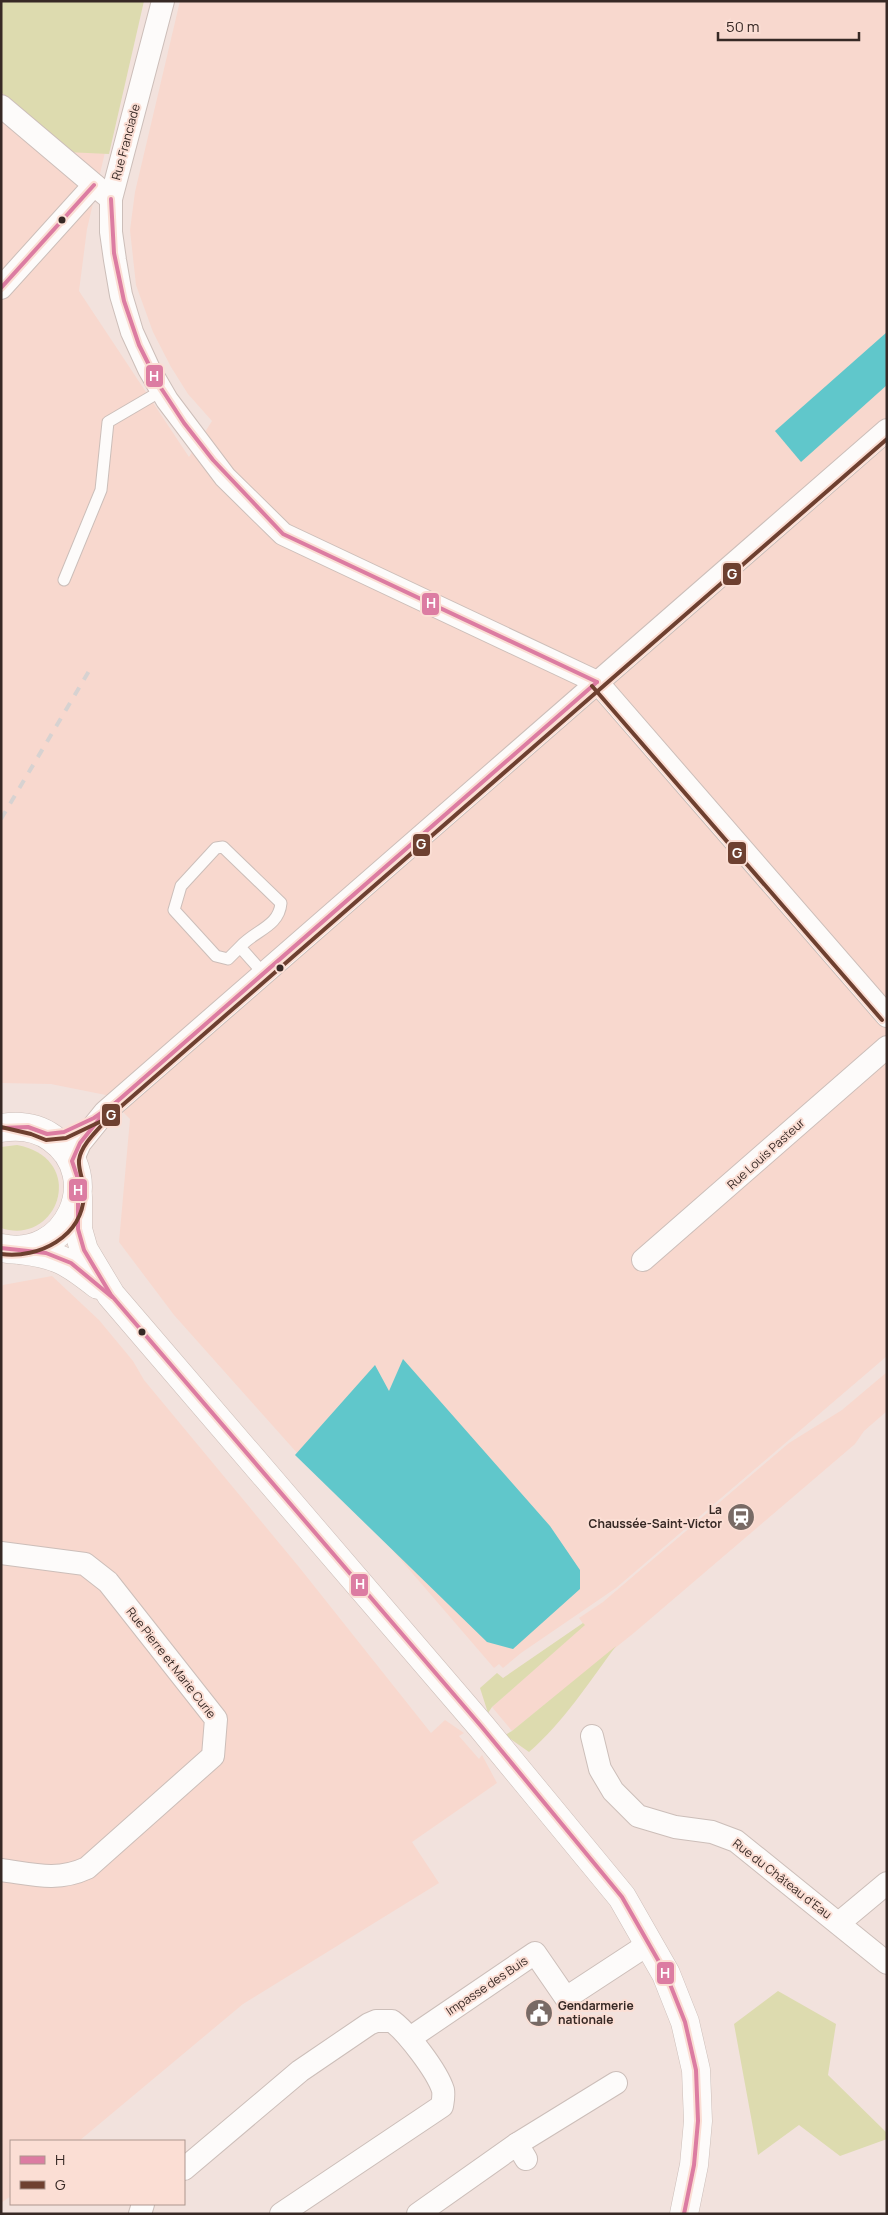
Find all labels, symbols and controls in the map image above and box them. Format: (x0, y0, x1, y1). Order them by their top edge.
scale bar (718, 10, 859, 42)
text: 50 m (726, 16, 760, 37)
street label: Rue Franciade (107, 102, 144, 182)
unlabelled marker (57, 215, 67, 225)
line badge: H (145, 364, 164, 388)
text: H (149, 366, 159, 385)
line badge: G (722, 562, 742, 586)
text: G (727, 564, 737, 583)
line badge: H (421, 592, 440, 616)
text: H (426, 593, 436, 612)
line badge: G (412, 833, 431, 857)
text: G (416, 834, 426, 853)
line badge: G (727, 841, 747, 865)
text: G (732, 843, 742, 862)
unlabelled marker (275, 963, 285, 973)
line badge: G (101, 1103, 121, 1127)
text: G (106, 1105, 116, 1124)
street label: Rue Louis Pasteur (723, 1114, 809, 1193)
line badge: H (68, 1178, 88, 1202)
text: H (73, 1180, 83, 1199)
unlabelled marker (137, 1327, 147, 1337)
place label: La Chaussée-Saint-Victor (589, 1501, 722, 1532)
station icon: La Chaussée-Saint-Victor (726, 1502, 756, 1532)
line badge: H (350, 1573, 369, 1597)
text: H (355, 1574, 365, 1593)
street label: Rue Pierre et Marie Curie (123, 1604, 220, 1722)
street label: Rue du Château d'Eau (729, 1835, 835, 1923)
street label: Impasse des Buis (443, 1952, 531, 2019)
line badge: H (656, 1961, 675, 1985)
text: H (660, 1963, 670, 1982)
place label: Gendarmerie nationale (558, 1997, 634, 2028)
public building icon: Gendarmerie nationale (524, 1998, 554, 2028)
legend (10, 2140, 185, 2205)
text: H (55, 2149, 65, 2170)
text: G (55, 2174, 66, 2195)

